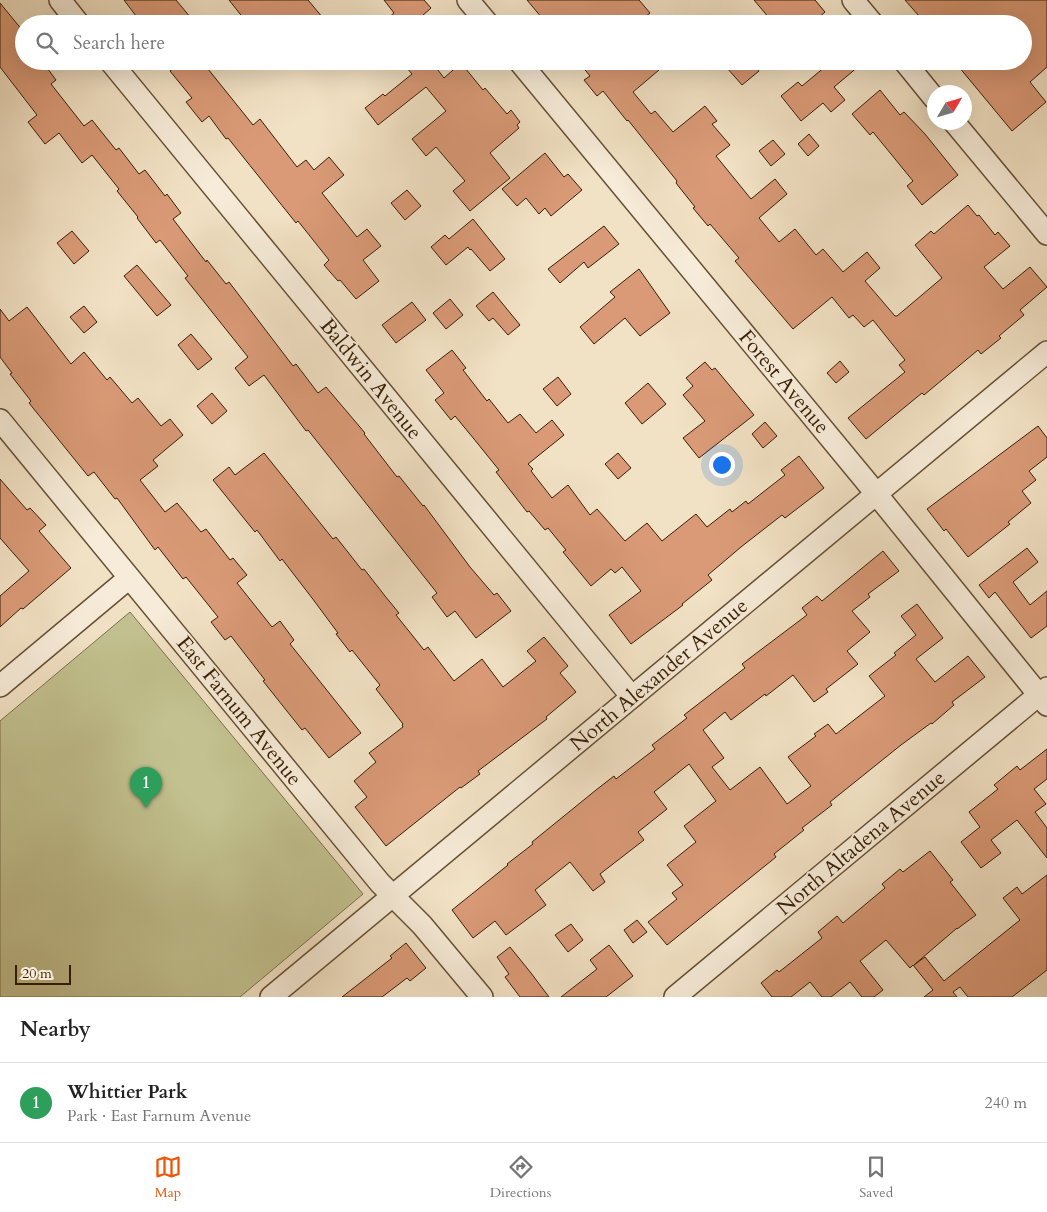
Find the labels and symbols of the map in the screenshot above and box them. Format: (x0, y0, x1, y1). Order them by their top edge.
north arrow (927, 85, 972, 130)
street label: Baldwin Avenue (313, 312, 429, 446)
street label: Forest Avenue (732, 324, 836, 440)
your location (709, 452, 735, 478)
street label: North Alexander Avenue (564, 592, 754, 758)
street label: East Farnum Avenue (170, 630, 308, 792)
street label: North Altadena Avenue (770, 764, 952, 922)
pin: 1 (130, 767, 162, 808)
scale bar (15, 962, 71, 985)

